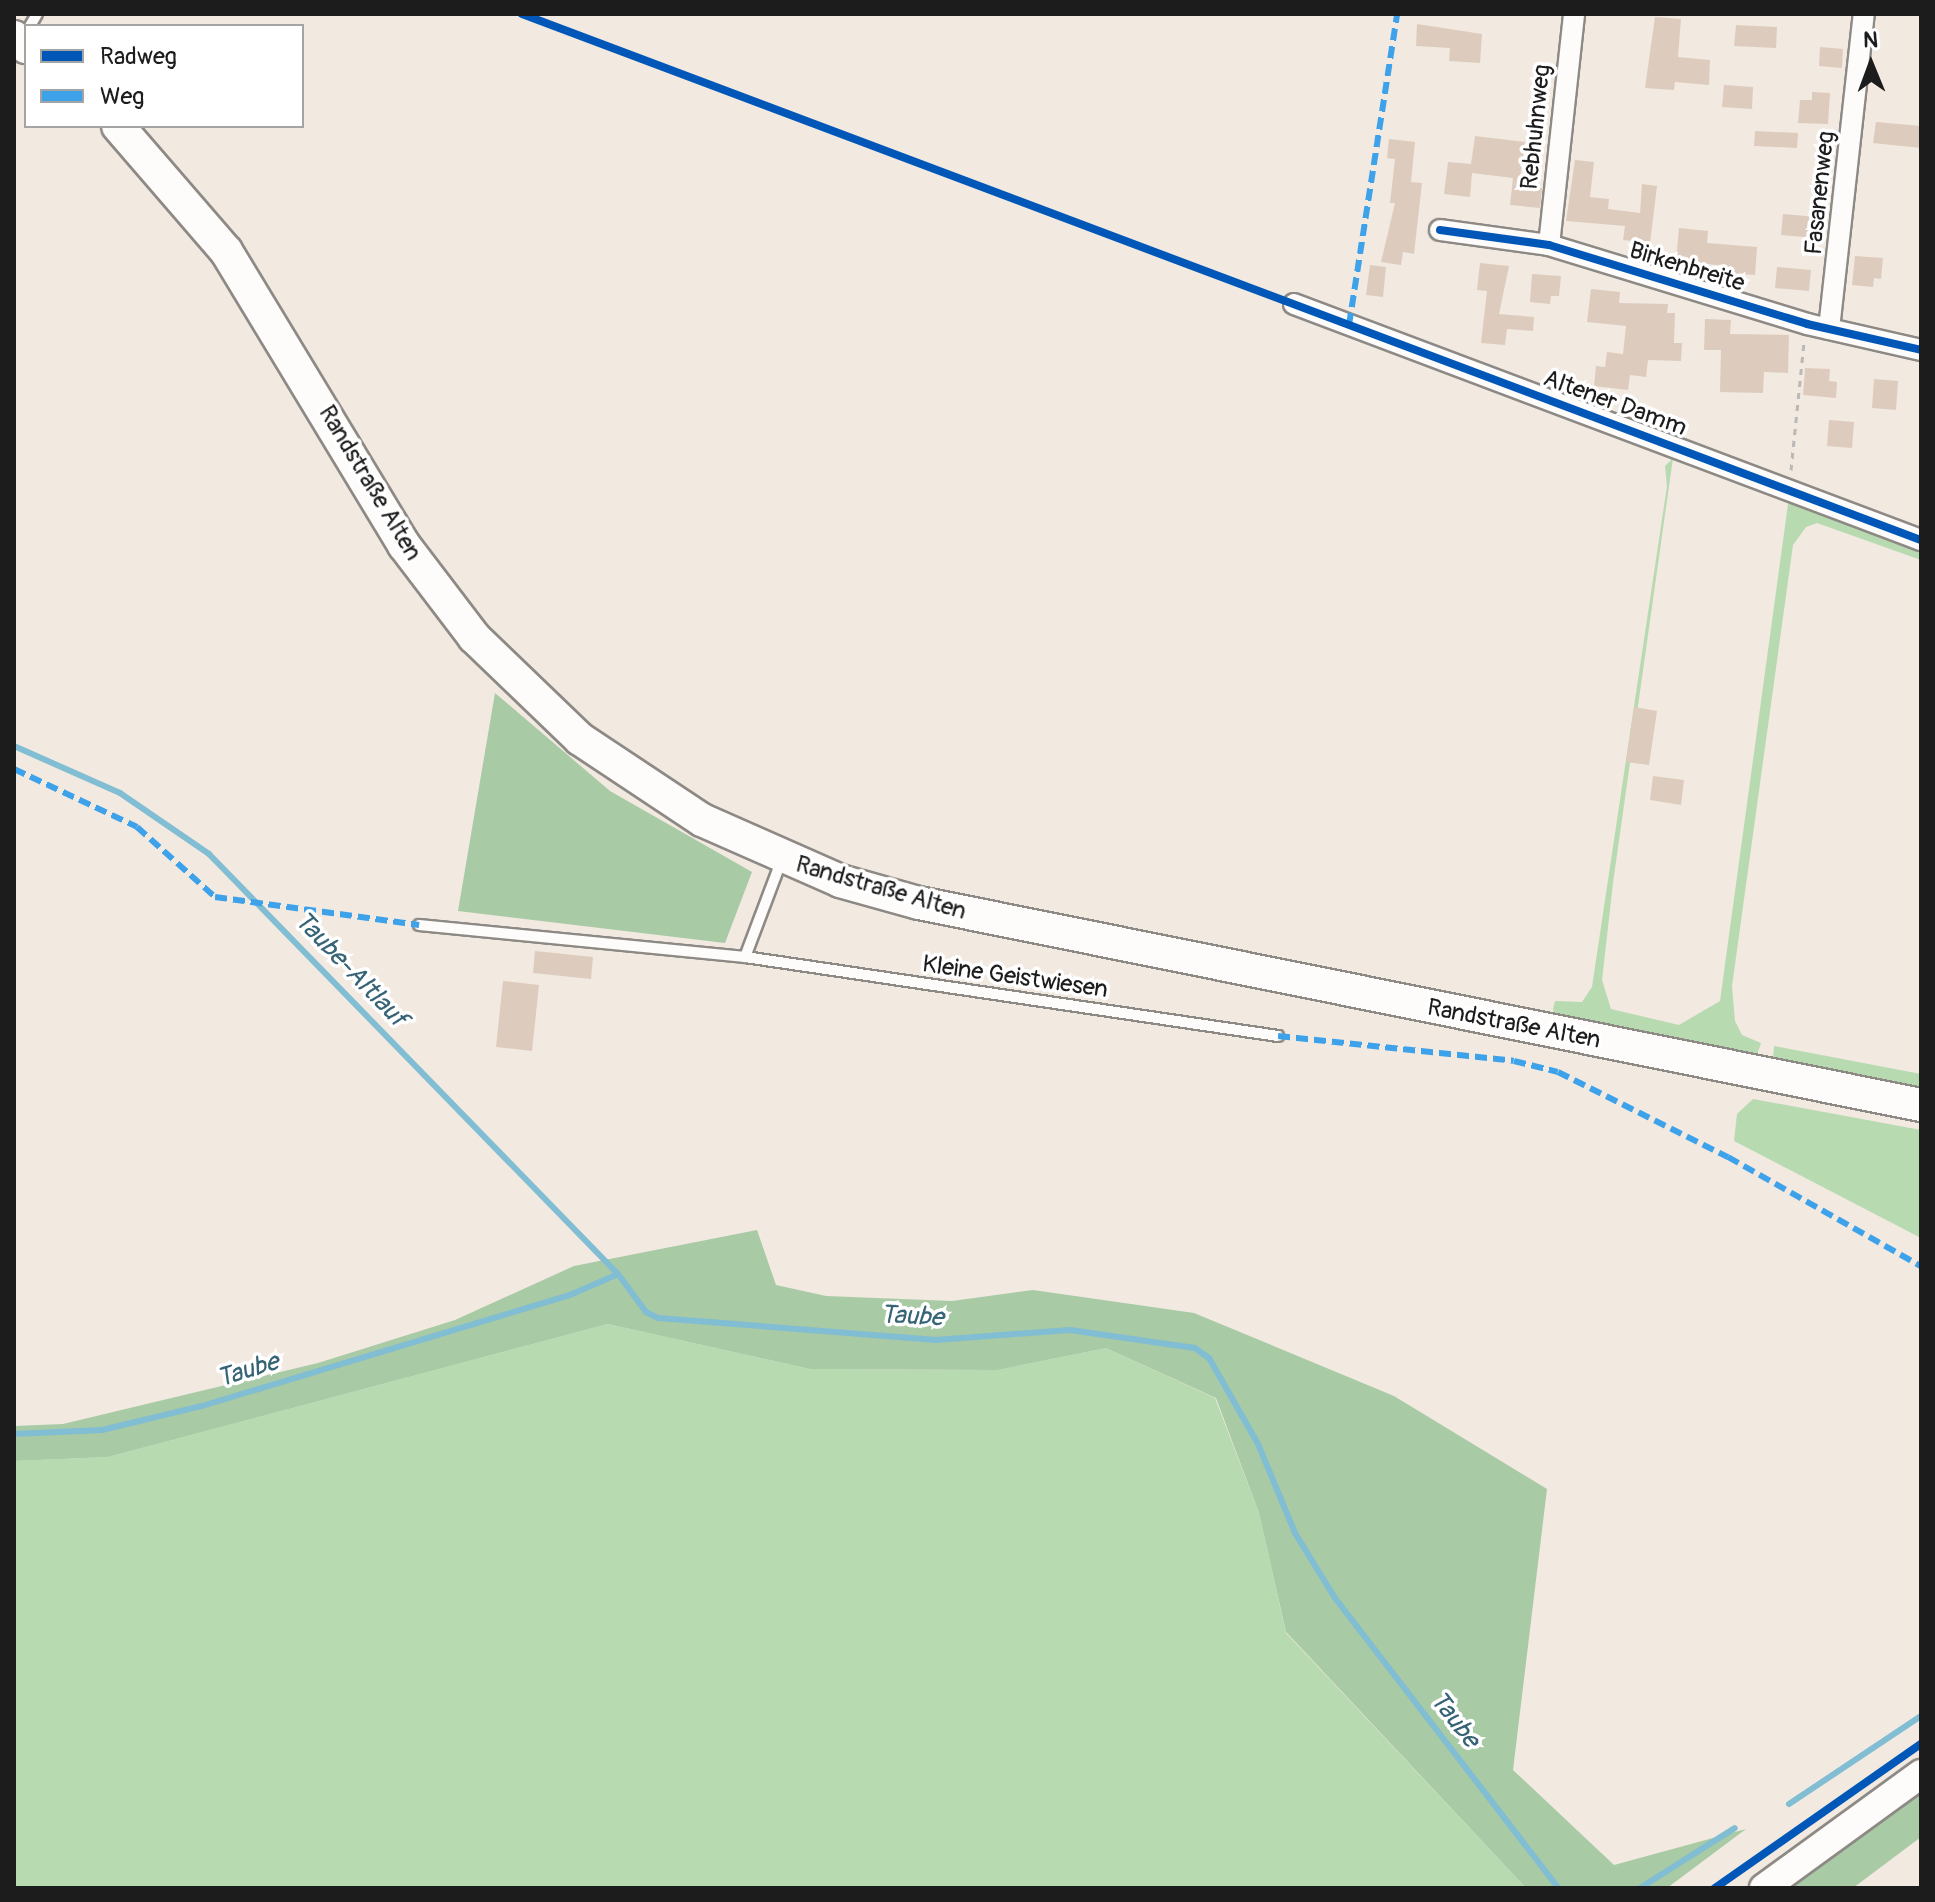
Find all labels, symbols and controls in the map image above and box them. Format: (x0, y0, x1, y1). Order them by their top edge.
legend (24, 24, 304, 128)
north arrow (1831, 24, 1911, 104)
text: N (1863, 26, 1878, 54)
text: Radweg (100, 42, 177, 71)
street label: Rebhuhnweg (1515, 63, 1557, 191)
text: Weg (100, 82, 144, 111)
street label: Fasanenweg (1799, 130, 1841, 256)
street label: Birkenbreite (1626, 236, 1748, 298)
street label: Altener Damm (1539, 364, 1691, 442)
street label: Randstraße Alten (312, 400, 428, 566)
street label: Randstraße Alten (793, 850, 969, 926)
water label: Taube-Altlauf (287, 906, 413, 1034)
street label: Kleine Geistwiesen (920, 950, 1110, 1004)
street label: Randstraße Alten (1425, 993, 1603, 1055)
water label: Taube (880, 1300, 944, 1334)
water label: Taube (213, 1347, 283, 1395)
water label: Taube (1422, 1686, 1486, 1754)

